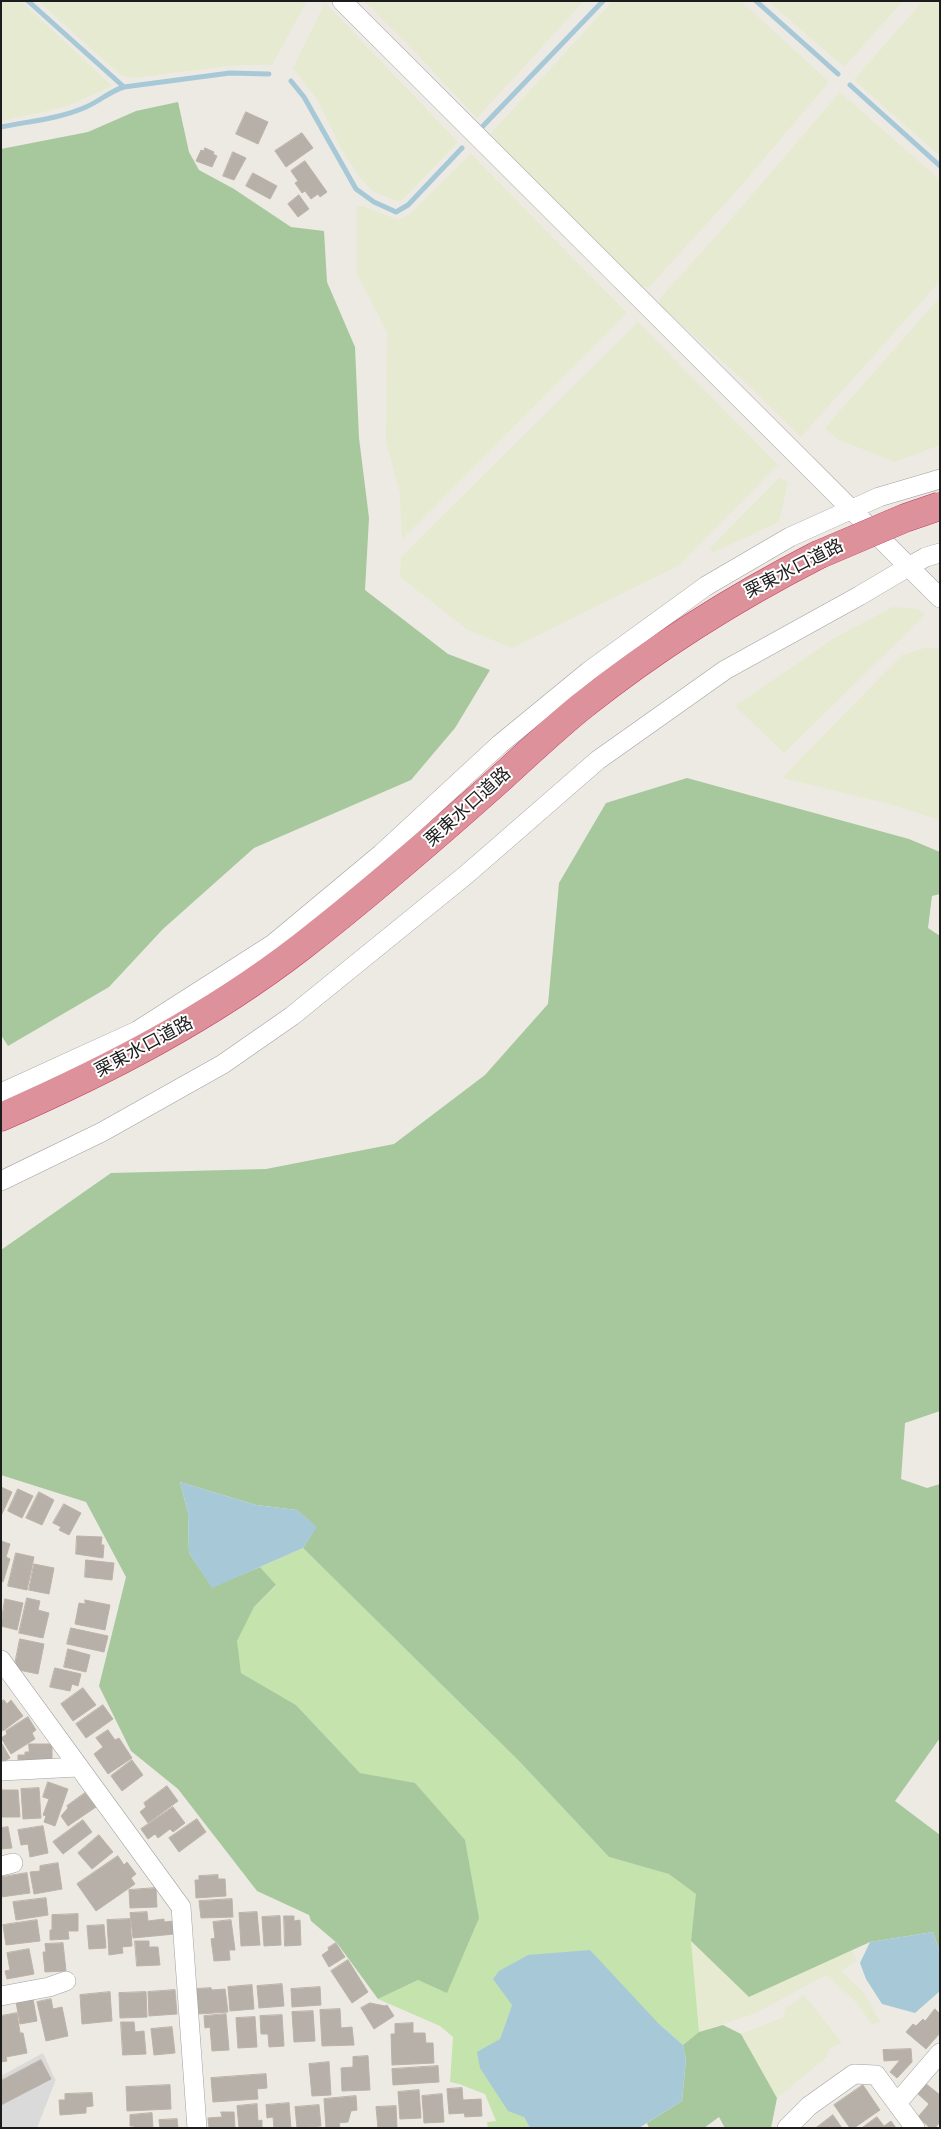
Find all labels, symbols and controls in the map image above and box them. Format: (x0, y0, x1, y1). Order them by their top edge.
street label: 栗東水口道路 (741, 535, 847, 603)
street label: 栗東水口道路 (421, 763, 515, 851)
street label: 栗東水口道路 (91, 1012, 197, 1082)

